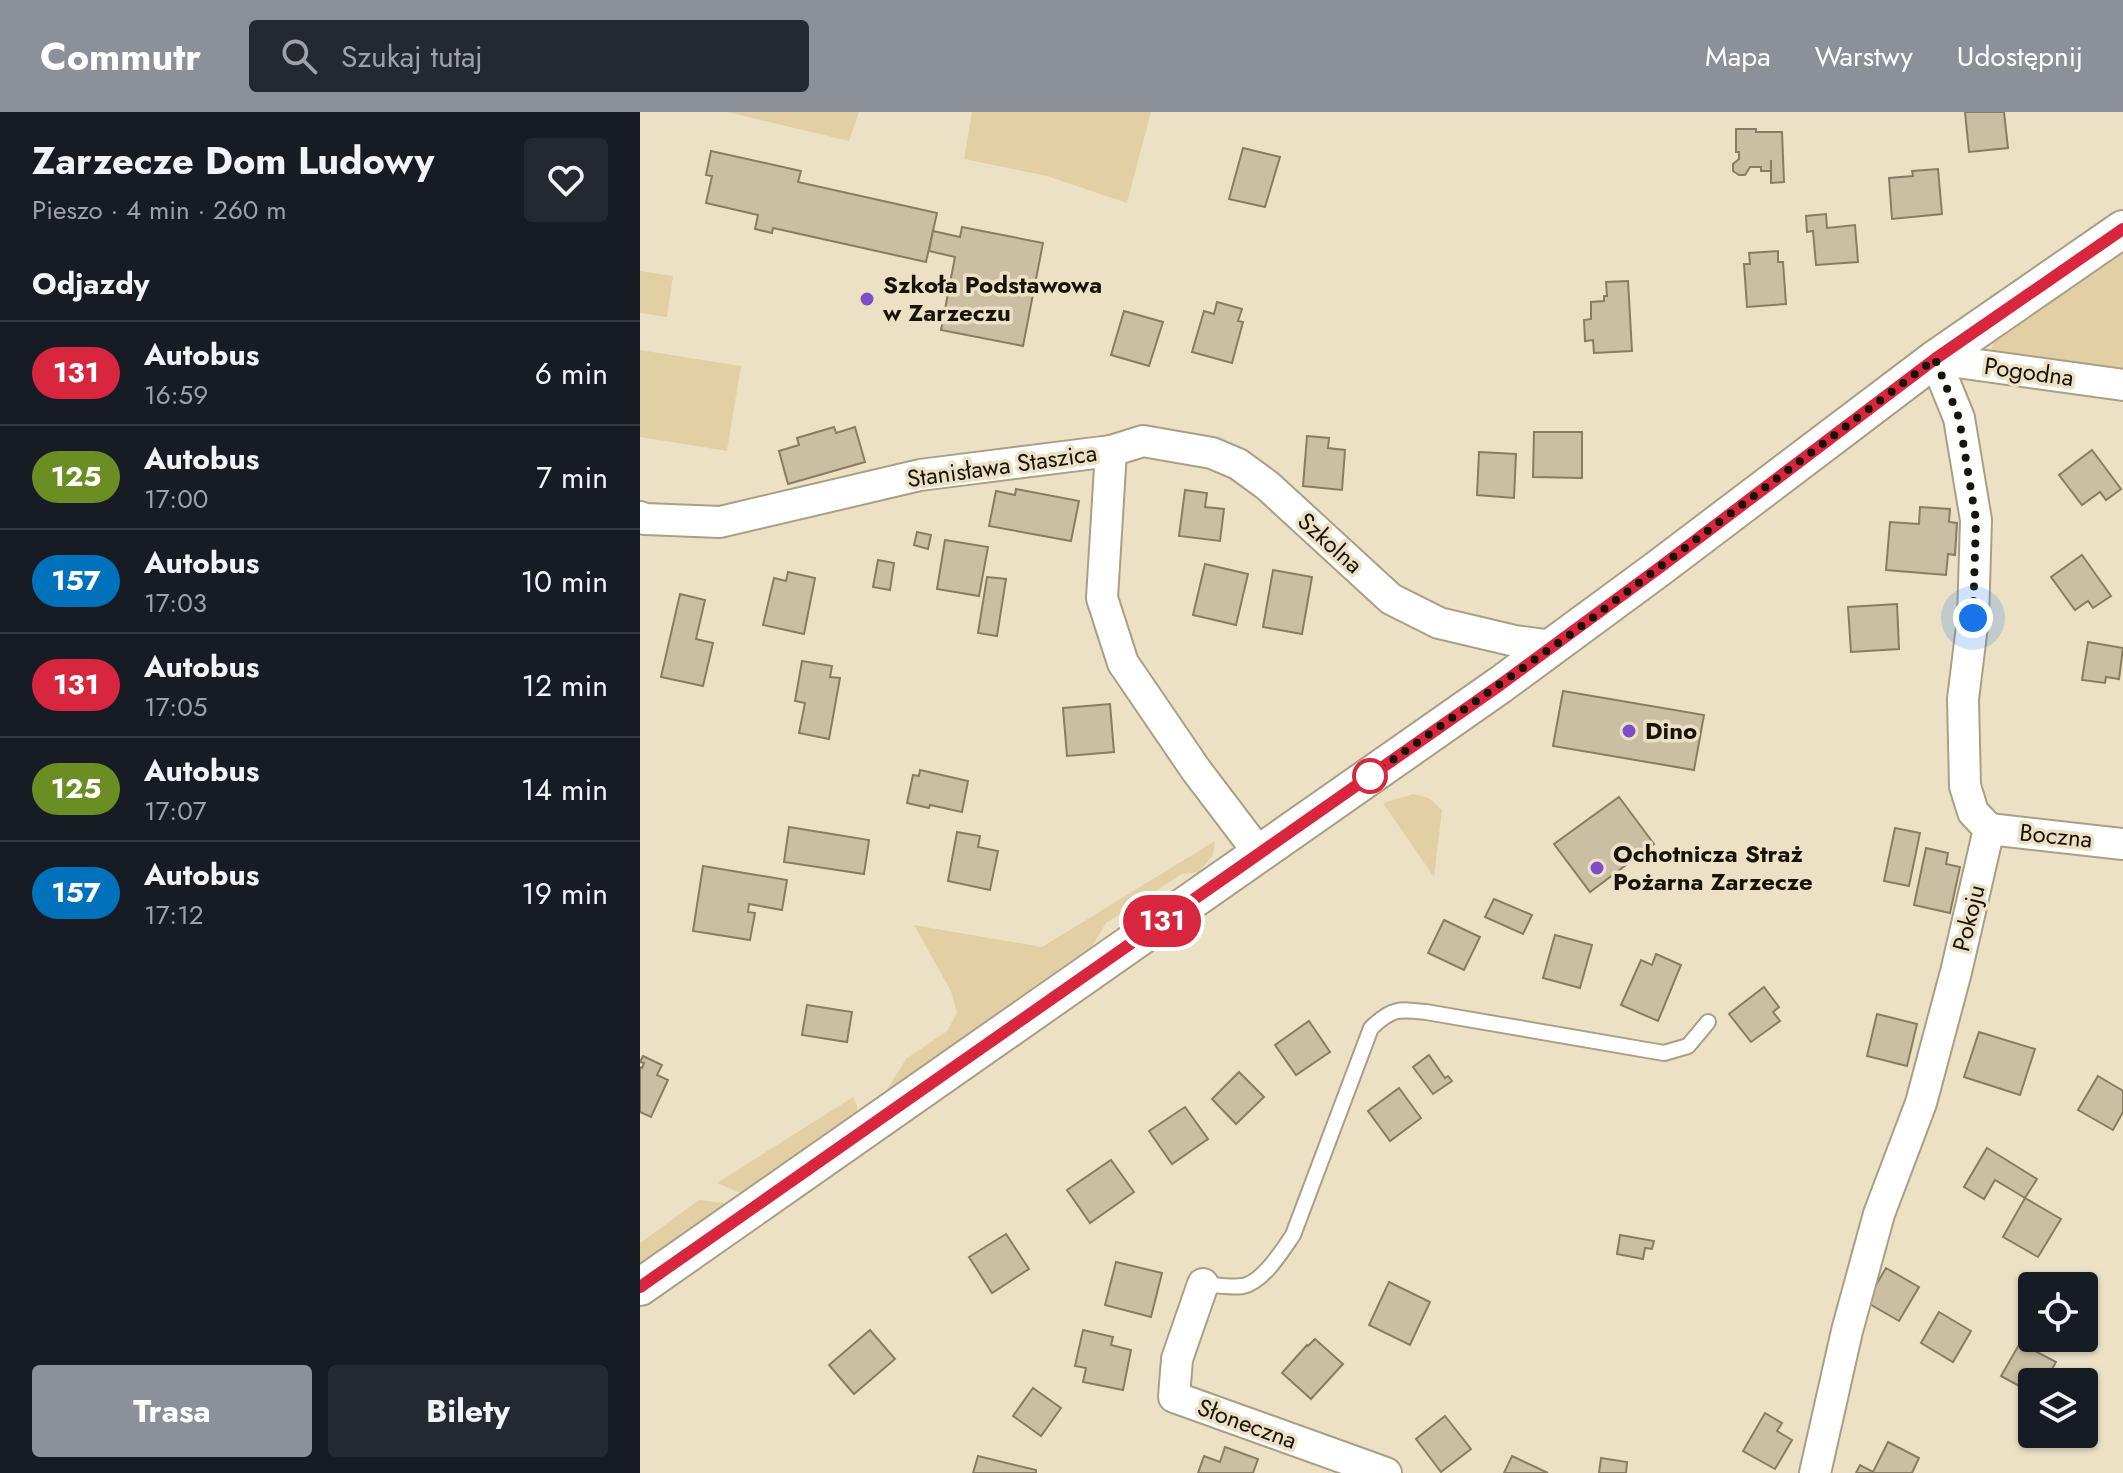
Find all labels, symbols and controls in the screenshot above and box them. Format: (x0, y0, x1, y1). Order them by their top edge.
search box (249, 20, 809, 92)
text: Commutr (40, 29, 201, 84)
icon: search (277, 34, 321, 78)
text: Szukaj tutaj (341, 35, 483, 78)
text: Mapa (1705, 36, 1771, 77)
text: Warstwy (1815, 36, 1913, 77)
text: Udostępnij (1957, 36, 2083, 77)
text: Zarzecze Dom Ludowy (32, 133, 434, 188)
button: heart (524, 138, 608, 222)
text: Pieszo · 4 min · 260 m (32, 191, 287, 229)
text: Odjazdy (32, 262, 149, 305)
place label: Szkoła Podstawowa w Zarzeczu (882, 267, 1102, 330)
marker: Szkoła Podstawowa w Zarzeczu (858, 290, 876, 308)
text: Autobus (144, 333, 259, 376)
street label: Pogodna (1982, 348, 2076, 395)
text: 131 (53, 352, 99, 393)
text: 6 min (535, 352, 608, 395)
text: 16:59 (144, 376, 208, 414)
street label: Stanisława Staszica (905, 435, 1099, 496)
text: Autobus (144, 437, 259, 480)
text: 125 (51, 456, 101, 497)
text: 7 min (536, 456, 608, 499)
text: 17:00 (144, 480, 208, 518)
street label: Szkolna (1290, 504, 1371, 581)
text: Autobus (144, 541, 259, 584)
text: 157 (51, 560, 101, 601)
text: 10 min (521, 560, 608, 603)
text: 17:03 (144, 584, 207, 622)
your location (1953, 598, 1993, 638)
text: Autobus (144, 645, 259, 688)
text: 131 (53, 664, 99, 705)
text: 12 min (521, 664, 608, 707)
text: 17:05 (144, 688, 207, 726)
place label: Dino (1645, 713, 1697, 748)
marker: Dino (1620, 722, 1638, 740)
text: Autobus (144, 749, 259, 792)
unlabelled marker (1353, 759, 1387, 793)
text: 125 (51, 768, 101, 809)
text: 14 min (521, 768, 608, 811)
text: 17:07 (144, 792, 206, 830)
street label: Boczna (2018, 814, 2094, 857)
place label: Ochotnicza Straż Pożarna Zarzecze (1613, 836, 1813, 899)
text: Autobus (144, 853, 259, 896)
marker: Ochotnicza Straż Pożarna Zarzecze (1588, 859, 1606, 877)
text: 157 (51, 872, 101, 913)
text: 19 min (521, 872, 608, 915)
street label: Pokoju (1943, 881, 1994, 955)
line badge: 131 (1116, 895, 1208, 947)
text: 17:12 (144, 896, 204, 934)
text: 131 (1139, 900, 1185, 941)
map controls (2018, 1272, 2098, 1448)
button: locate (2018, 1272, 2098, 1352)
button: Trasa (32, 1365, 312, 1457)
button: Bilety (328, 1365, 608, 1457)
button: layers (2018, 1368, 2098, 1448)
street label: Słoneczna (1193, 1389, 1302, 1458)

